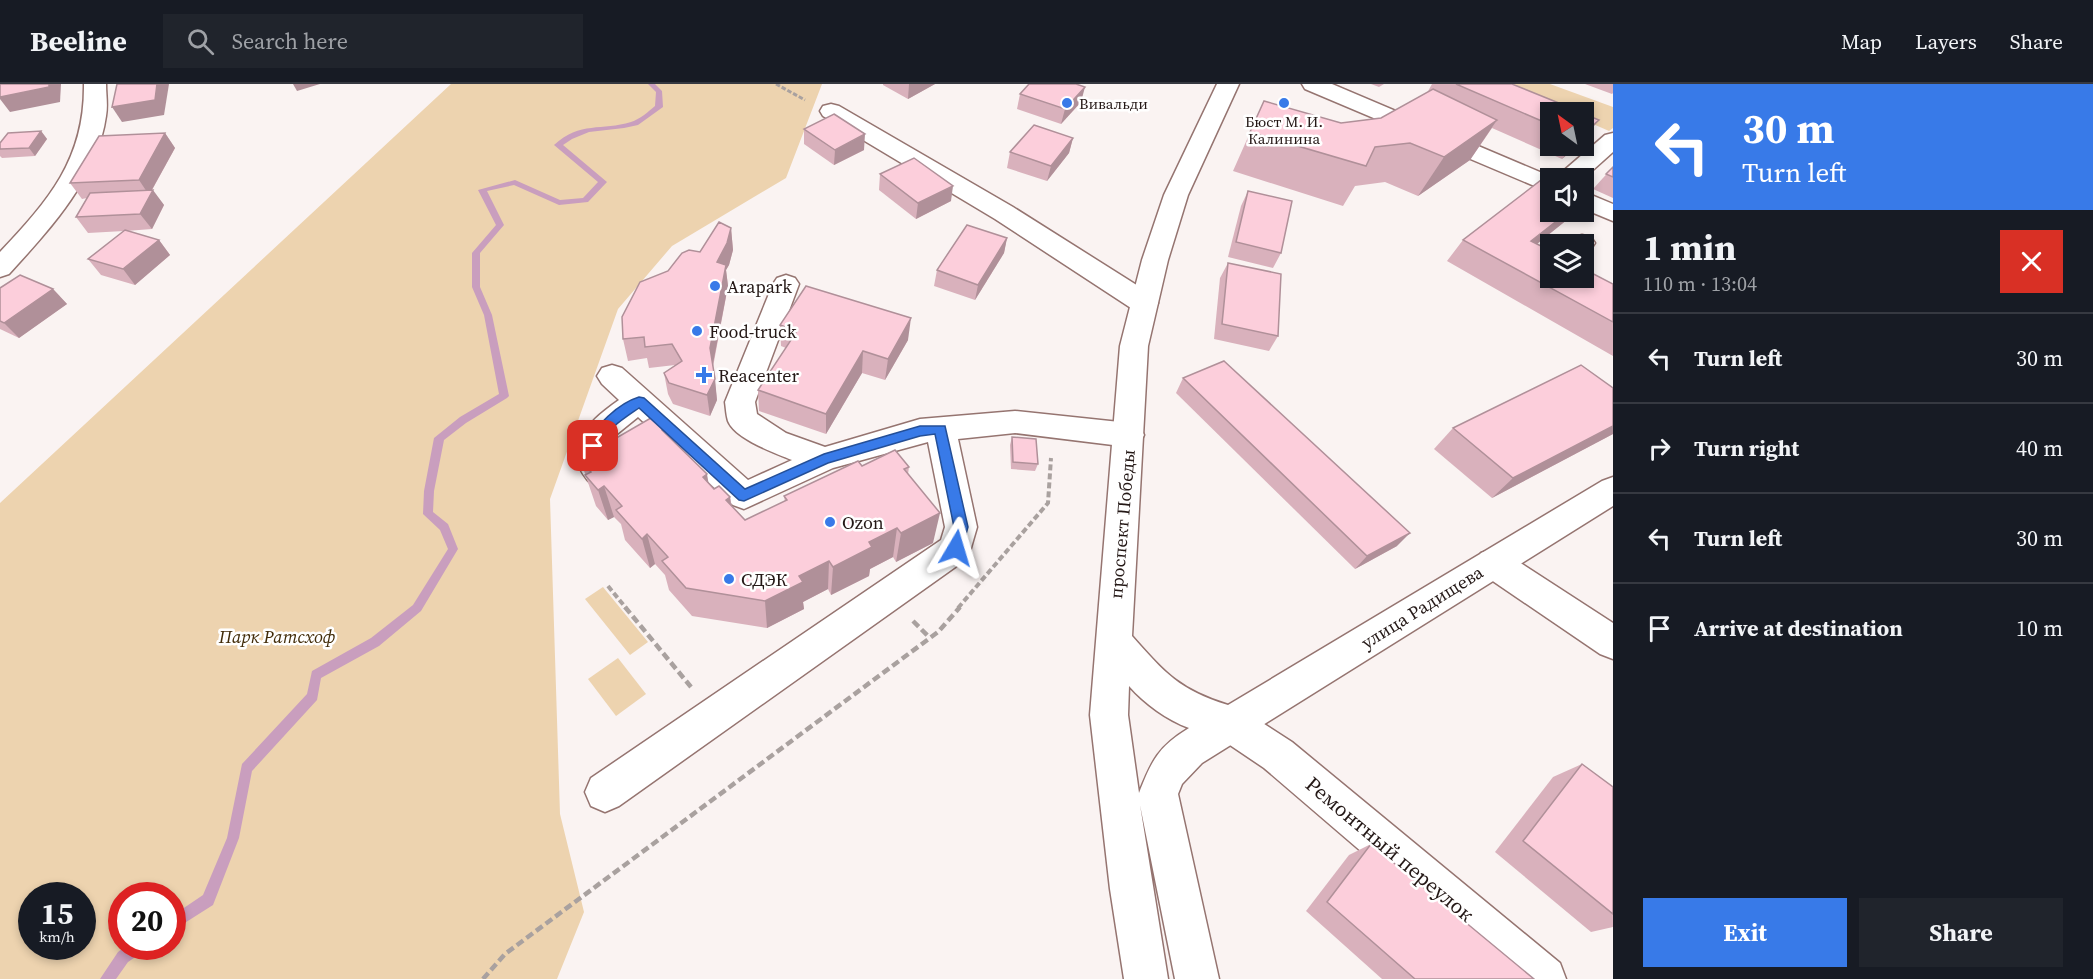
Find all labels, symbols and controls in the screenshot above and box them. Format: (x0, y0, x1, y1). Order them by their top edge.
search box (163, 14, 583, 68)
text: Beeline (30, 22, 127, 60)
icon: search (184, 25, 217, 58)
text: Search here (232, 26, 348, 56)
text: Map (1841, 27, 1882, 56)
text: Layers (1915, 27, 1977, 56)
text: Share (2010, 27, 2063, 56)
place label: Вивальди (1079, 93, 1148, 114)
marker: Вивальди (1060, 96, 1074, 110)
marker: Бюст М. И. Калинина (1277, 96, 1291, 110)
text: 30 m (1742, 99, 1835, 157)
north arrow (1540, 102, 1594, 156)
map controls (1540, 102, 1594, 288)
icon: left (1643, 108, 1721, 186)
place label: Бюст М. И. Калинина (1245, 111, 1323, 149)
text: Turn left (1742, 154, 1846, 191)
button: sound (1540, 168, 1594, 222)
text: 1 min (1643, 223, 1736, 272)
button: close (2000, 230, 2063, 293)
button: layers (1540, 234, 1594, 288)
text: 110 m · 13:04 (1643, 270, 1757, 298)
place label: Arapark (727, 274, 792, 299)
marker: Arapark (708, 279, 722, 293)
place label: Food-truck (709, 319, 797, 344)
marker: Food-truck (690, 324, 704, 338)
icon: left (1643, 342, 1676, 375)
text: Turn left (1694, 343, 1782, 373)
text: 30 m (2016, 343, 2063, 373)
place label: Reacenter (718, 363, 800, 388)
marker: Reacenter (695, 366, 713, 384)
pin (567, 420, 618, 471)
icon: arrive (576, 429, 609, 462)
icon: right (1643, 432, 1676, 465)
text: Turn right (1694, 433, 1799, 463)
text: 40 m (2016, 433, 2063, 463)
street label: проспект Победы (1103, 448, 1141, 600)
place label: Ozon (842, 510, 884, 535)
marker: Ozon (823, 515, 837, 529)
position arrow (924, 516, 988, 580)
icon: left (1643, 522, 1676, 555)
text: Turn left (1694, 523, 1782, 553)
text: 30 m (2016, 523, 2063, 553)
street label: улица Радищева (1356, 559, 1488, 655)
place label: СДЭК (741, 567, 787, 592)
marker: СДЭК (722, 572, 736, 586)
icon: arrive (1643, 612, 1676, 645)
text: Arrive at destination (1694, 613, 1903, 643)
text: 10 m (2016, 613, 2063, 643)
park label: Парк Ратсхоф (218, 624, 335, 649)
street label: Ремонтный переулок (1299, 770, 1481, 929)
speed limit sign: 20 (108, 882, 186, 960)
text: 15 (41, 893, 73, 934)
button: Exit (1643, 898, 1847, 967)
button: Share (1859, 898, 2063, 967)
text: km/h (39, 926, 75, 947)

